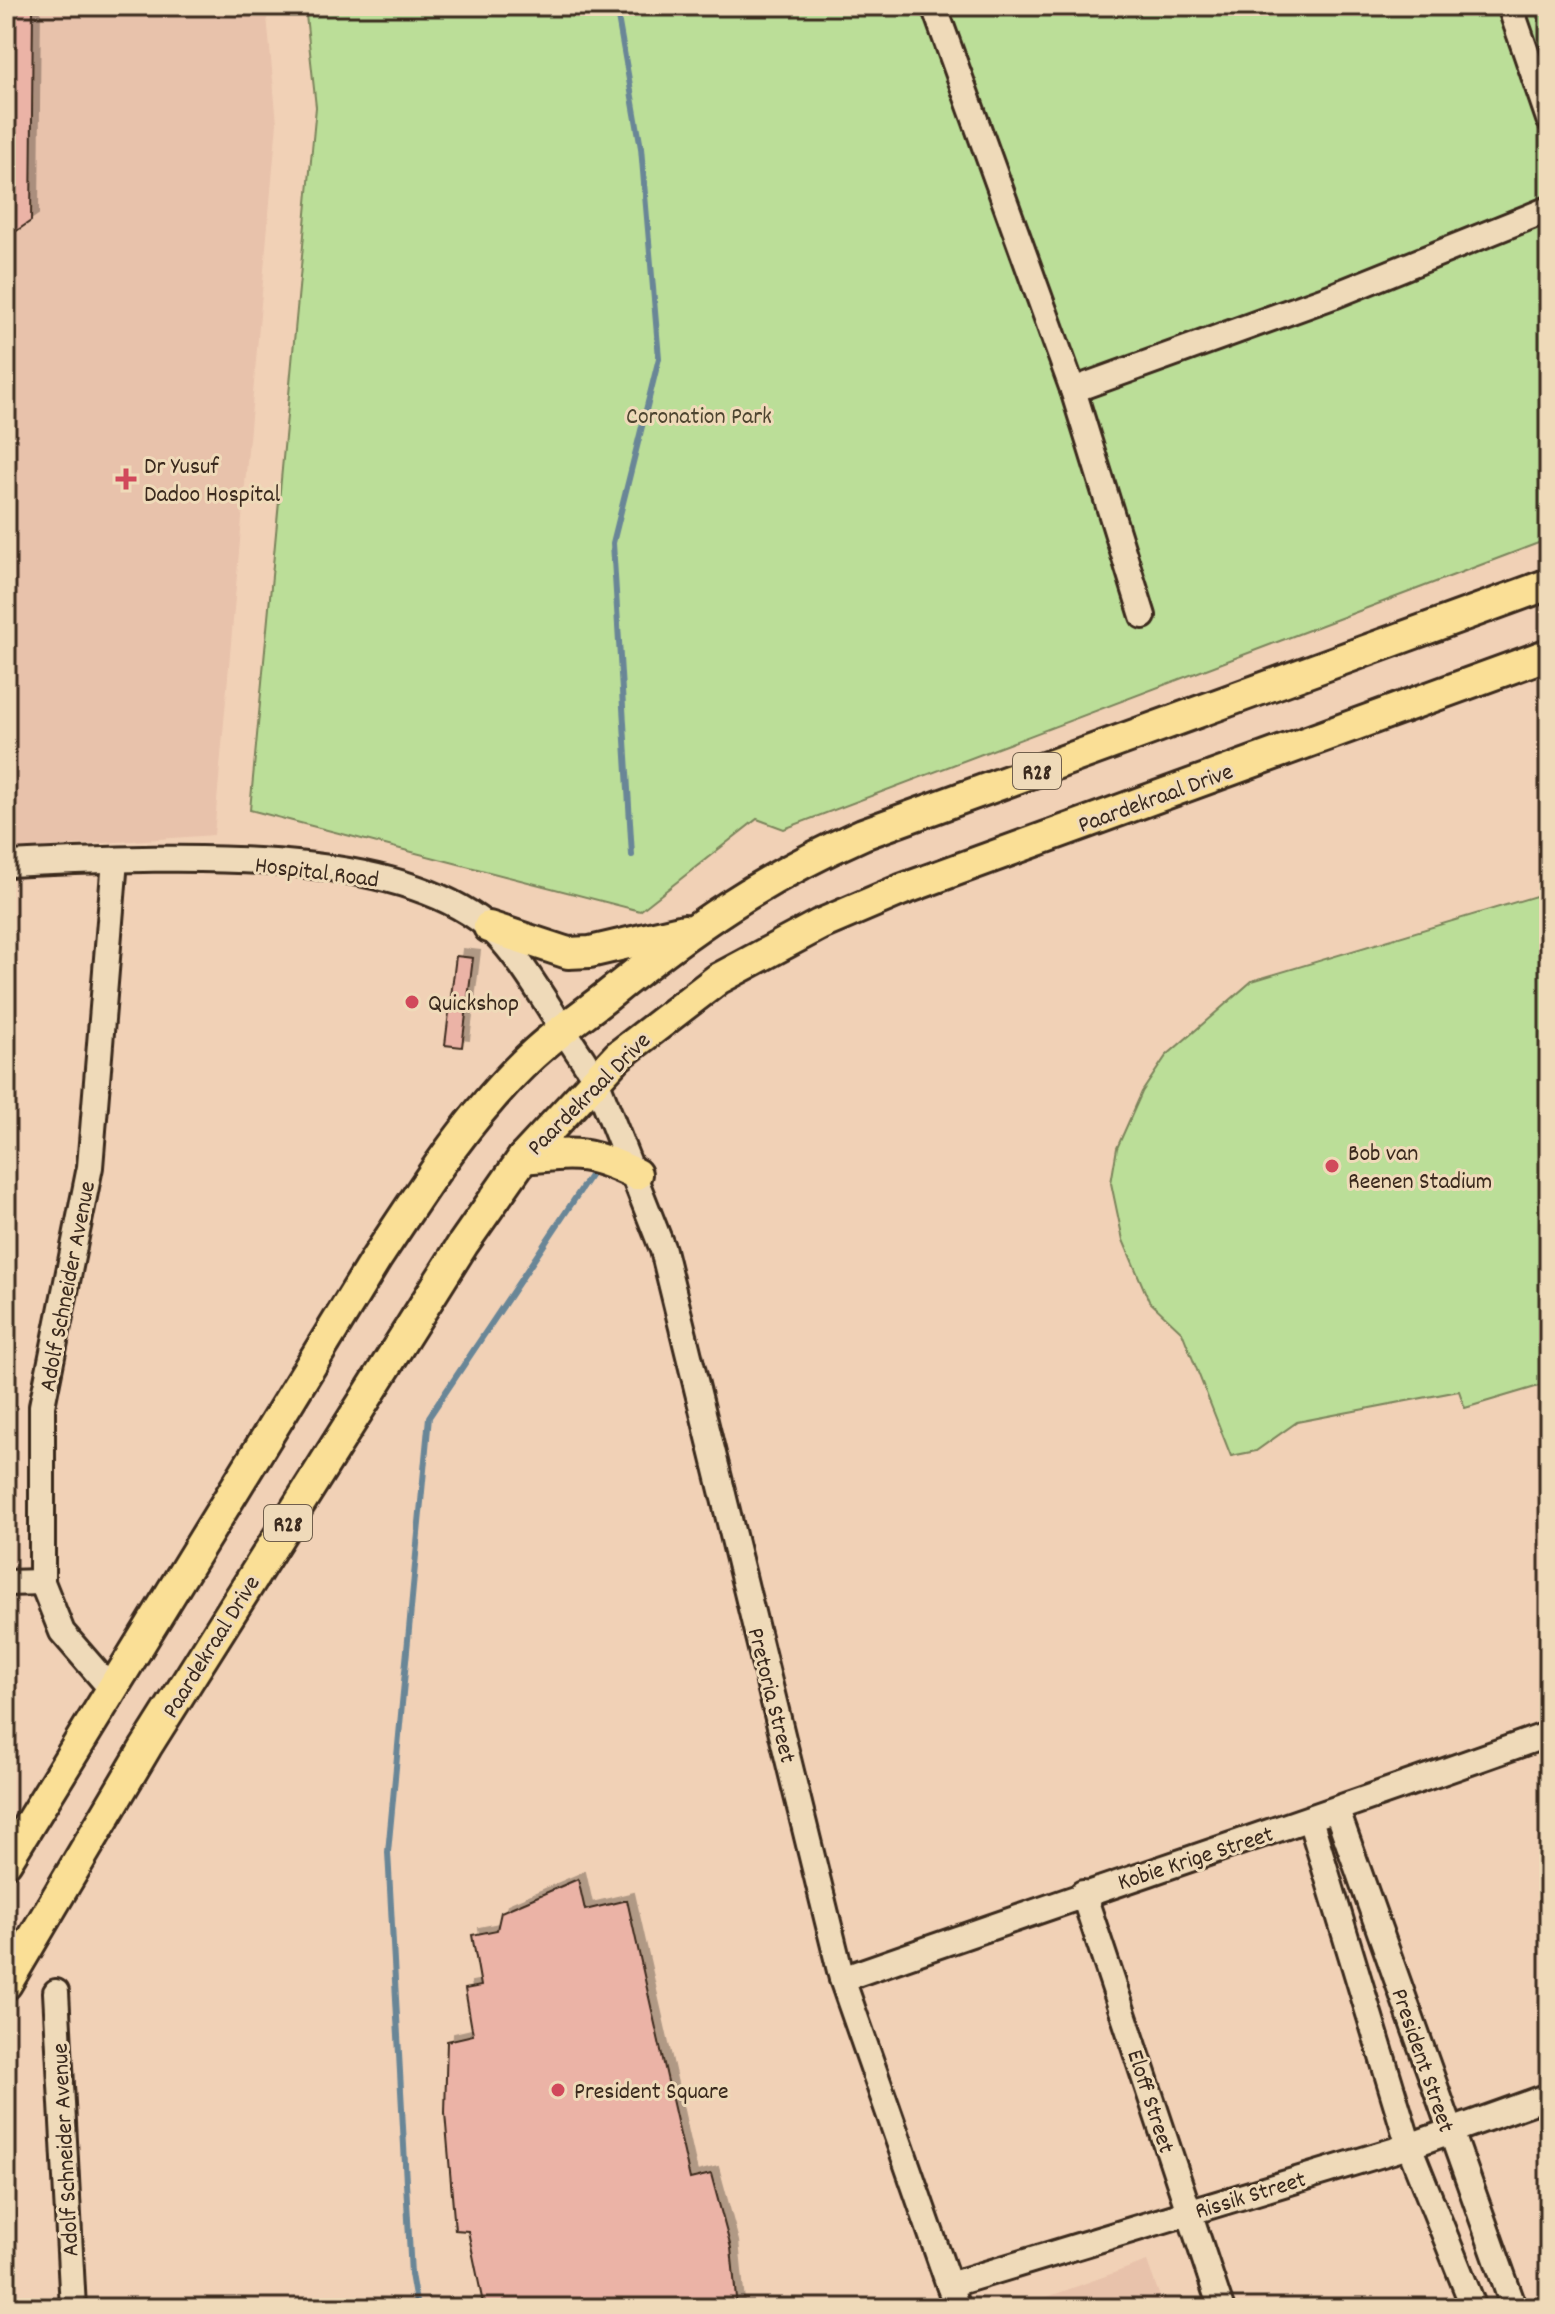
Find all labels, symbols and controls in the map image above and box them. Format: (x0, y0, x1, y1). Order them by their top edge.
park label: Coronation Park (626, 401, 772, 435)
place label: Dr Yusuf Dadoo Hospital (144, 451, 280, 513)
marker: Dr Yusuf Dadoo Hospital (115, 468, 137, 490)
road number: R28 (1013, 753, 1061, 789)
street label: Paardekraal Drive (1074, 756, 1238, 844)
street label: Hospital Road (253, 850, 381, 898)
place label: Quickshop (428, 988, 519, 1022)
marker: Quickshop (403, 993, 421, 1011)
street label: Paardekraal Drive (521, 1026, 660, 1165)
place label: Bob van Reenen Stadium (1348, 1138, 1492, 1200)
marker: Bob van Reenen Stadium (1323, 1157, 1341, 1175)
street label: Adolf Schneider Avenue (32, 1178, 106, 1395)
road number: R28 (264, 1505, 312, 1541)
street label: Paardekraal Drive (155, 1570, 270, 1726)
street label: Pretoria Street (737, 1625, 803, 1767)
street label: Kobie Krige Street (1114, 1819, 1278, 1901)
street label: President Street (1381, 1984, 1462, 2138)
street label: Adolf Schneider Avenue (44, 2042, 90, 2258)
street label: Eloff Street (1116, 2046, 1182, 2158)
place label: President Square (574, 2076, 728, 2110)
marker: President Square (549, 2081, 567, 2099)
street label: Rissik Street (1191, 2164, 1311, 2230)

